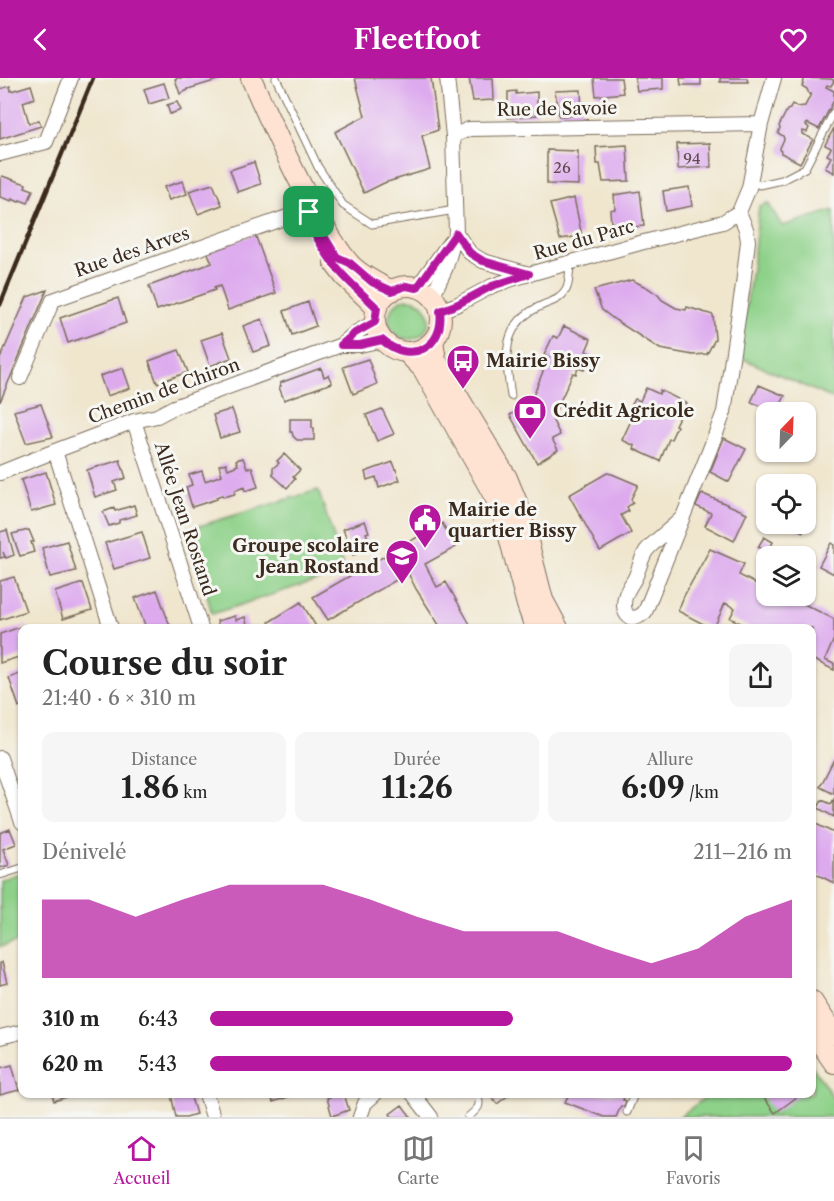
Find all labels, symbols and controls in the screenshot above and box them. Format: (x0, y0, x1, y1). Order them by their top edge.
icon: back (24, 23, 57, 56)
text: Fleetfoot (353, 23, 481, 56)
icon: heart (777, 23, 810, 56)
street label: Rue de Savoie (497, 97, 617, 121)
house number: 94 (683, 149, 701, 168)
house number: 26 (553, 158, 571, 177)
pin (283, 186, 334, 237)
icon: arrive (292, 195, 325, 228)
street label: Rue du Parc (531, 215, 637, 265)
street label: Rue des Arves (72, 222, 192, 282)
bus stop icon: Mairie Bissy (445, 343, 481, 390)
place label: Mairie Bissy (486, 350, 601, 372)
street label: Chemin de Chiron (85, 353, 243, 429)
bank icon: Crédit Agricole (512, 393, 548, 440)
place label: Crédit Agricole (553, 400, 695, 422)
north arrow (756, 402, 816, 462)
map controls (756, 402, 816, 606)
street label: Allée Jean Rostand (149, 438, 220, 599)
button: locate (756, 474, 816, 534)
place label: Mairie de quartier Bissy (448, 499, 577, 542)
public building icon: Mairie de quartier Bissy (407, 502, 443, 549)
place label: Groupe scolaire Jean Rostand (232, 535, 379, 578)
school or university icon: Groupe scolaire Jean Rostand (384, 538, 420, 585)
button: layers (756, 546, 816, 606)
text: Course du soir (42, 643, 287, 684)
button: share (729, 644, 792, 707)
text: 21:40 · 6 × 310 m (42, 686, 196, 710)
text: Distance (131, 749, 197, 769)
text: Durée (393, 749, 441, 769)
text: Allure (647, 749, 693, 769)
text: 1.86 (121, 769, 179, 806)
text: 11:26 (381, 769, 453, 806)
text: 6:09 (621, 769, 685, 806)
text: km (179, 782, 207, 802)
text: /km (685, 782, 719, 802)
text: Dénivelé (42, 840, 126, 864)
text: 211–216 m (693, 840, 792, 864)
text: 310 m (42, 1007, 100, 1031)
text: 6:43 (138, 1007, 178, 1031)
text: 620 m (42, 1052, 103, 1076)
text: 5:43 (138, 1052, 177, 1076)
tab: Accueil (113, 1132, 170, 1188)
tab: Carte (397, 1132, 439, 1188)
tab: Favoris (666, 1132, 721, 1188)

